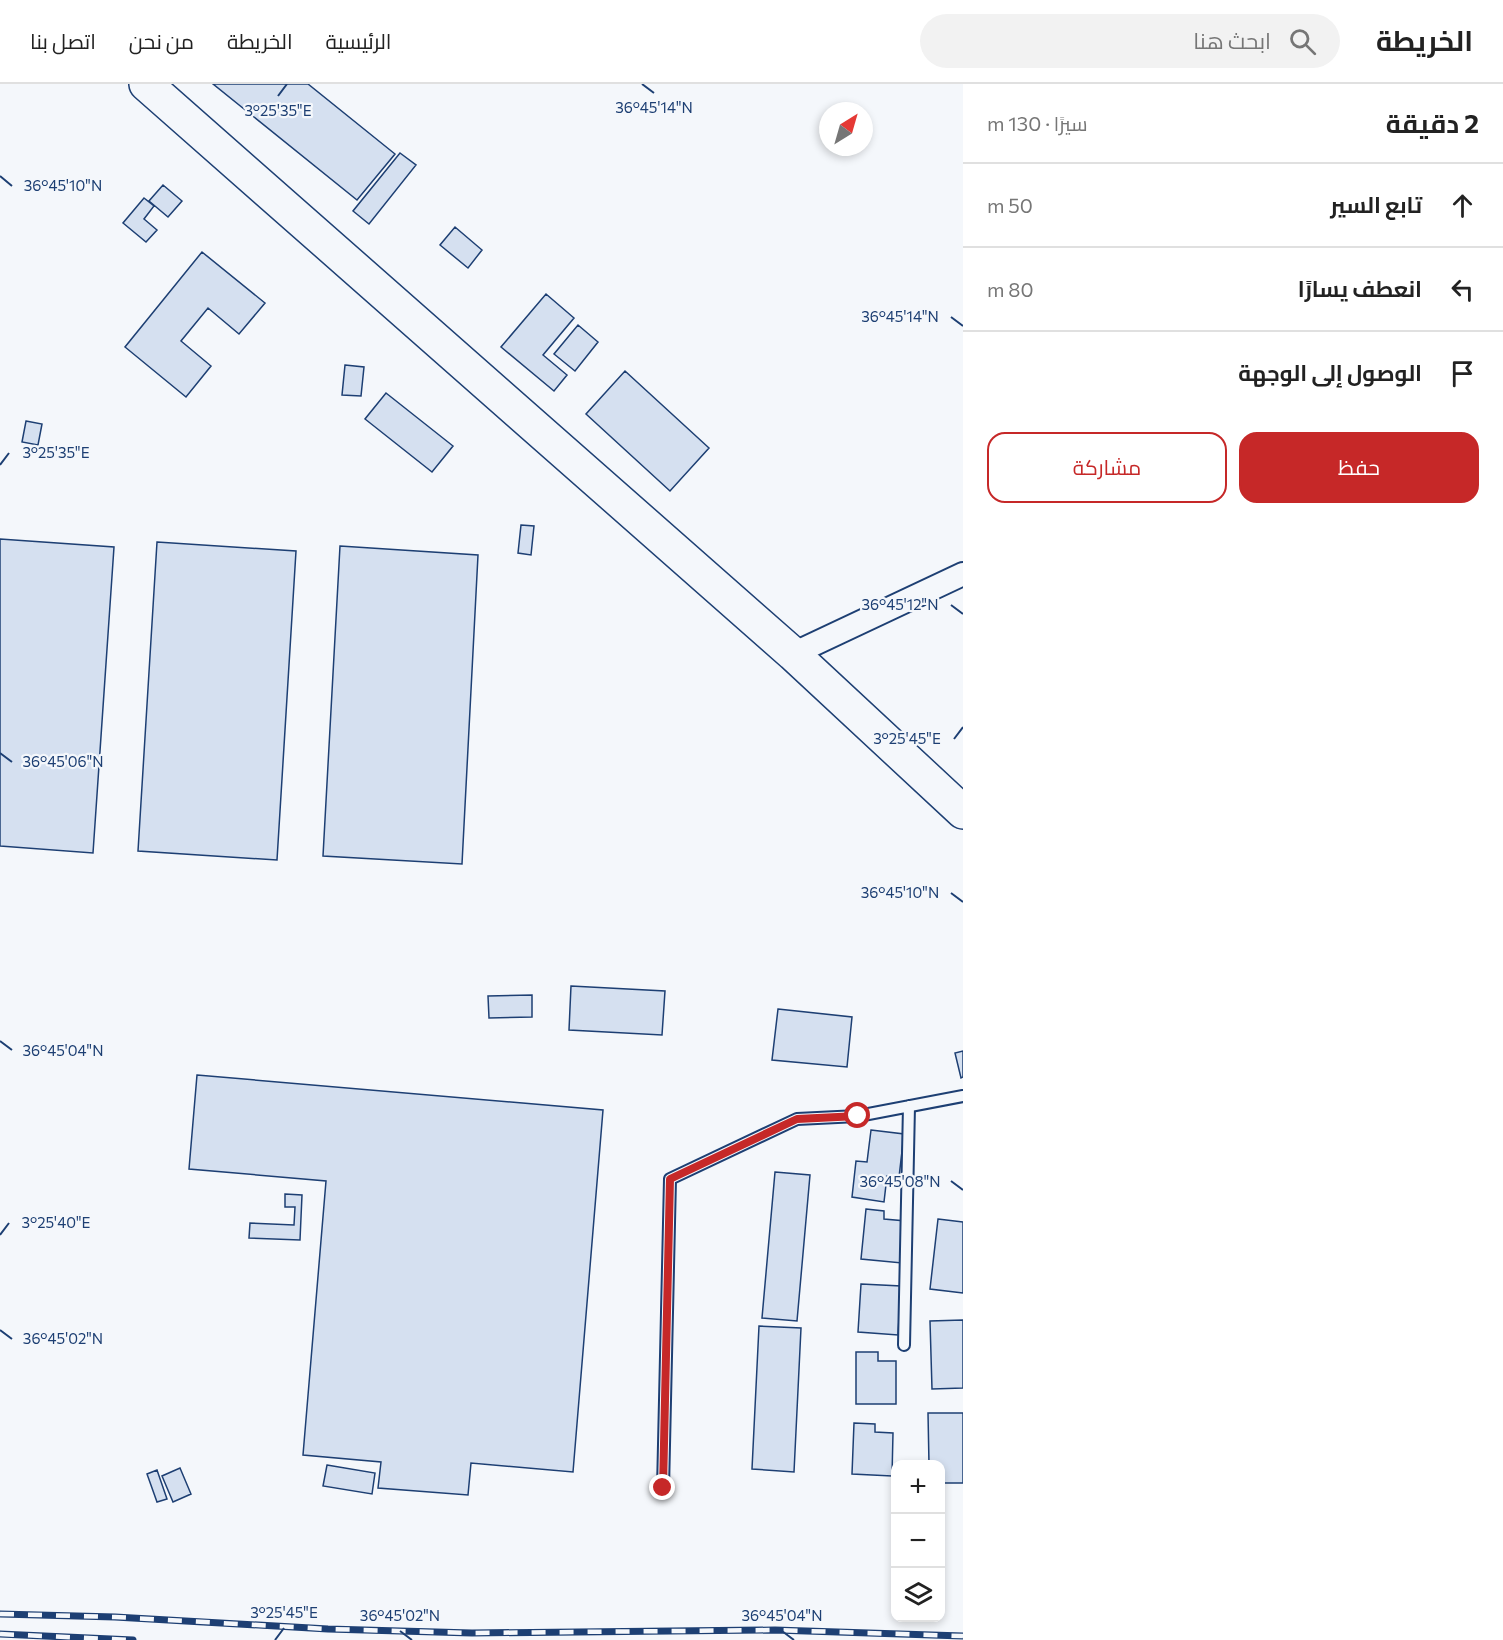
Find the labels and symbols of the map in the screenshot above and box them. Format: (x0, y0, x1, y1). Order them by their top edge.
text: 36°45'14"N (615, 98, 693, 116)
text: 3°25'35"E (244, 101, 312, 119)
north arrow (819, 102, 873, 156)
text: 36°45'10"N (24, 176, 102, 194)
text: 36°45'14"N (861, 307, 939, 325)
text: 3°25'35"E (22, 443, 90, 461)
text: 36°45'12"N (862, 595, 938, 613)
text: 3°25'45"E (873, 729, 941, 747)
text: 36°45'06"N (22, 752, 104, 770)
text: 36°45'10"N (861, 883, 939, 901)
text: 36°45'04"N (22, 1041, 104, 1059)
route start (844, 1102, 870, 1128)
text: 36°45'08"N (859, 1172, 941, 1190)
text: 3°25'40"E (22, 1213, 91, 1231)
text: 36°45'02"N (23, 1329, 103, 1347)
route end (649, 1474, 675, 1500)
text: 3°25'45"E (250, 1603, 318, 1621)
text: 36°45'02"N (360, 1606, 440, 1624)
text: 36°45'04"N (741, 1606, 823, 1624)

